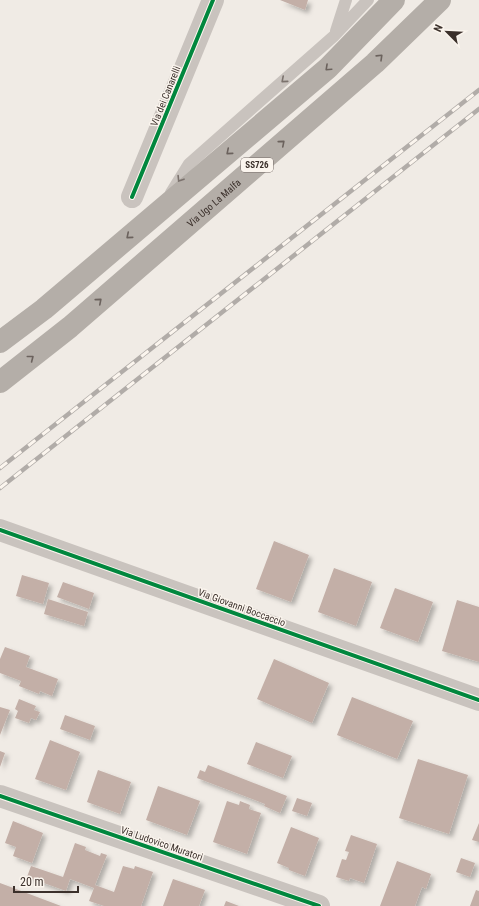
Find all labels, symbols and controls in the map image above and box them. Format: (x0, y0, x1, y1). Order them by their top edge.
north arrow (427, 12, 467, 52)
text: N (431, 22, 446, 34)
one-way arrow (375, 55, 383, 62)
one-way arrow (325, 63, 332, 70)
street label: Via dei Canarelli (148, 65, 183, 128)
one-way arrow (281, 76, 289, 83)
one-way arrow (278, 140, 285, 147)
one-way arrow (226, 148, 233, 155)
road number: SS726 (241, 158, 273, 172)
one-way arrow (177, 175, 185, 182)
street label: Via Ugo La Malfa (185, 177, 243, 229)
one-way arrow (127, 232, 134, 239)
one-way arrow (95, 299, 102, 306)
one-way arrow (26, 355, 33, 362)
street label: Via Giovanni Boccaccio (197, 586, 287, 628)
street label: Via Ludovico Muratori (119, 824, 204, 863)
scale bar (14, 868, 78, 894)
text: 20 m (20, 875, 44, 889)

